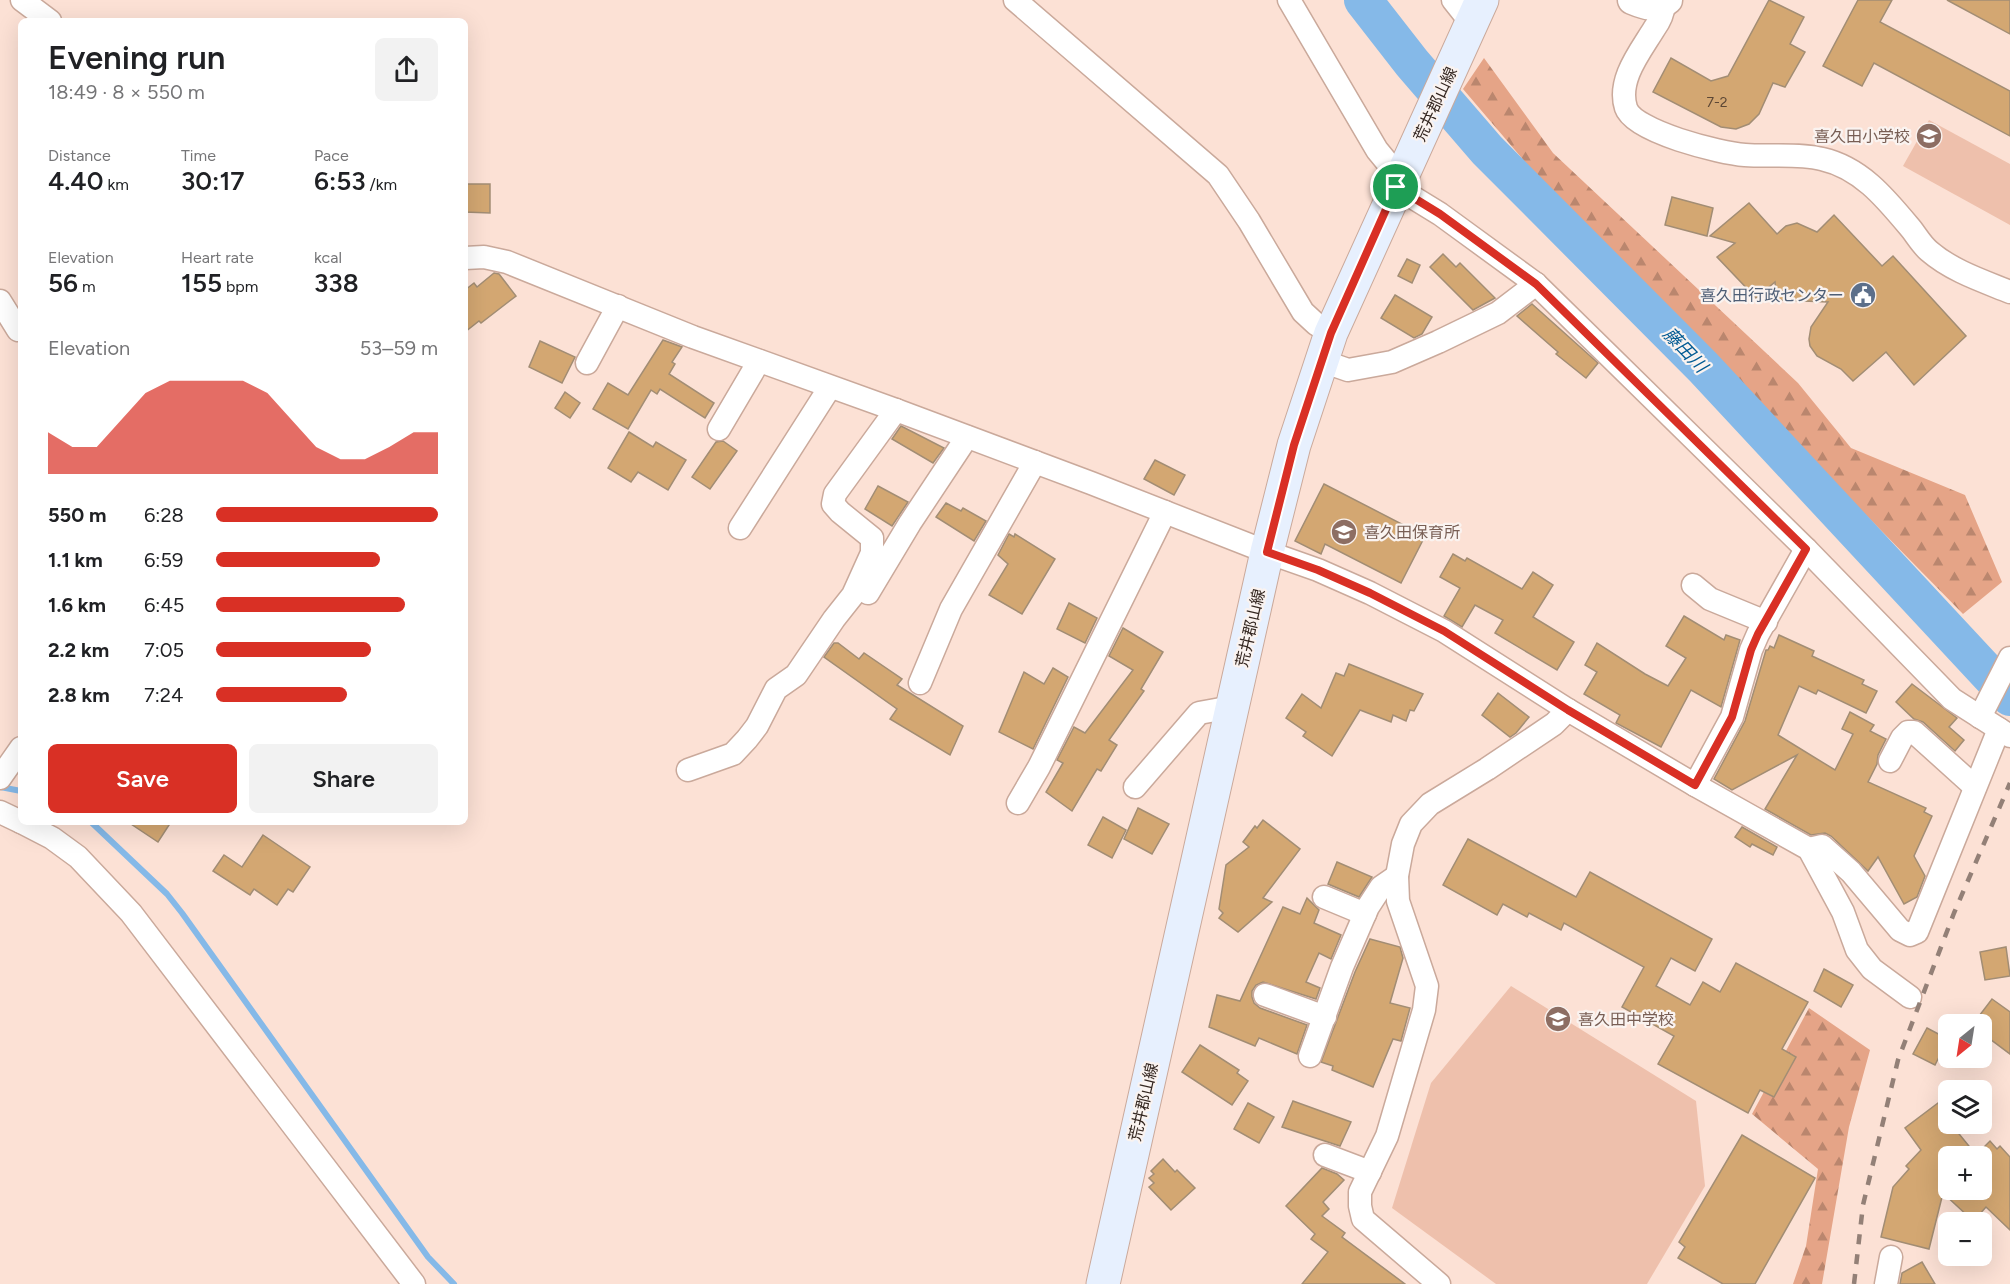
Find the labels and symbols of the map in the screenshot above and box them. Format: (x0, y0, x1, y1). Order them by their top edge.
street label: 荒井郡山線 (1410, 64, 1461, 144)
house number: 7-2 (1706, 94, 1728, 111)
school or university icon: 喜久田小学校 (1914, 121, 1944, 151)
place label: 喜久田小学校 (1814, 127, 1910, 146)
pin (1370, 161, 1421, 212)
public building icon: 喜久田行政センター (1848, 280, 1878, 310)
place label: 喜久田行政センター (1700, 286, 1844, 305)
water label: 藤田川 (1658, 323, 1713, 379)
school or university icon: 喜久田保育所 (1329, 517, 1359, 547)
place label: 喜久田保育所 (1364, 523, 1460, 542)
street label: 荒井郡山線 (1232, 587, 1269, 669)
school or university icon: 喜久田中学校 (1543, 1004, 1573, 1034)
place label: 喜久田中学校 (1578, 1010, 1674, 1029)
north arrow (1938, 1014, 1992, 1068)
street label: 荒井郡山線 (1125, 1061, 1162, 1143)

